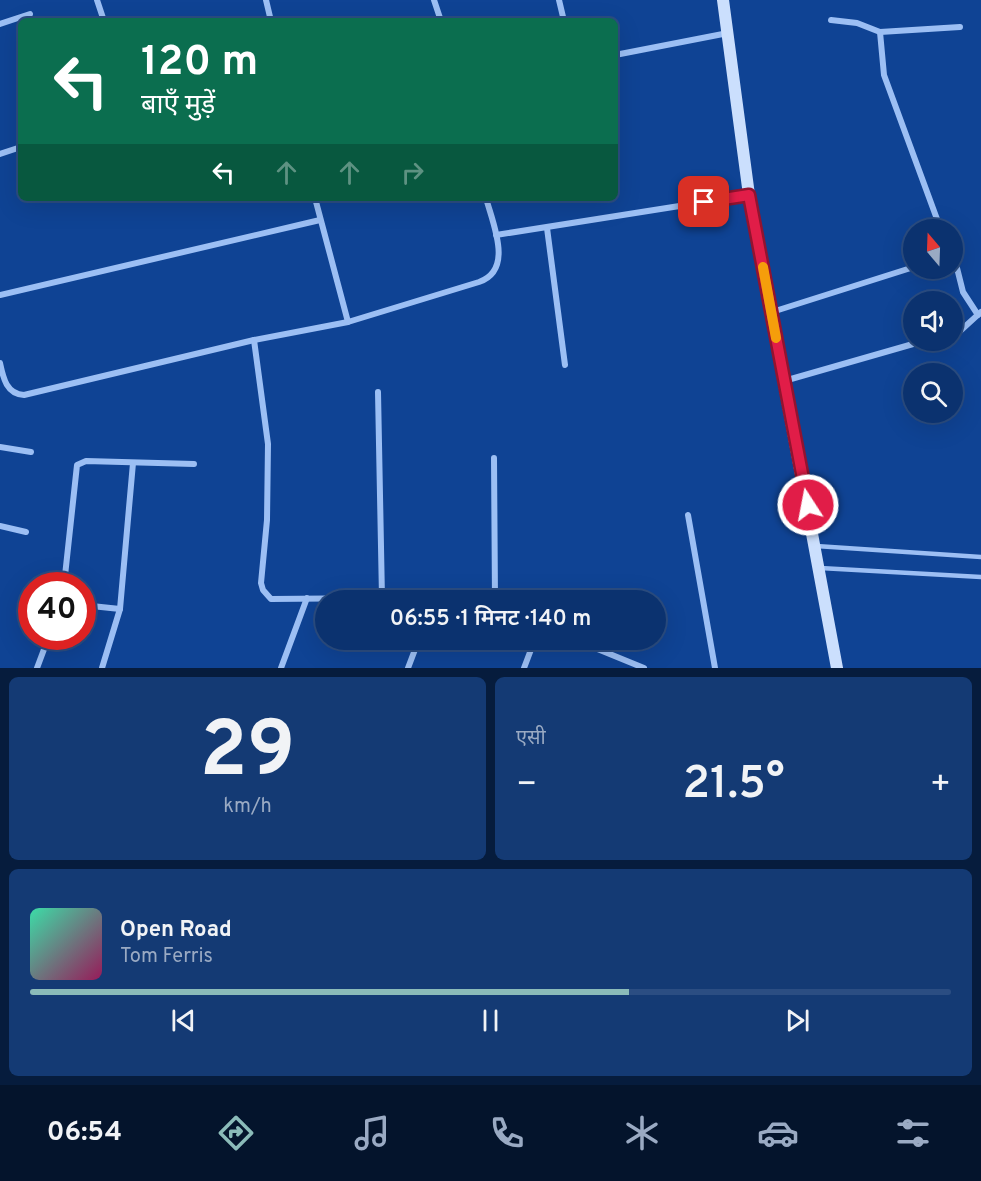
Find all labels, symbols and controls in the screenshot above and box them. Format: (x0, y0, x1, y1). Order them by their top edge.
text: 120 m (141, 37, 258, 90)
icon: left (42, 42, 120, 120)
text: बाएँ मुड़ें (141, 89, 215, 123)
icon: left (207, 156, 240, 189)
icon: ahead (270, 156, 303, 189)
icon: ahead (333, 156, 366, 189)
icon: right (396, 156, 429, 189)
pin (678, 176, 729, 227)
icon: arrive (687, 185, 720, 218)
north arrow (903, 219, 963, 279)
map controls (903, 219, 963, 423)
button: sound (903, 291, 963, 351)
button: search (903, 363, 963, 423)
position arrow (776, 473, 840, 537)
speed limit sign: 40 (18, 572, 96, 650)
text: 06:55 · 1 मिनट · 140 m (390, 606, 591, 633)
text: 29 (200, 705, 295, 804)
text: एसी (516, 726, 546, 752)
text: 21.5° (682, 757, 785, 814)
text: − (516, 765, 537, 807)
text: + (930, 765, 951, 807)
text: km/h (223, 794, 272, 820)
text: Open Road (120, 917, 232, 944)
text: Tom Ferris (120, 944, 213, 970)
icon: previous (167, 1004, 200, 1037)
icon: pause (474, 1004, 507, 1037)
icon: next (781, 1004, 814, 1037)
icon: directions (215, 1112, 257, 1154)
icon: music (351, 1112, 393, 1154)
icon: phone (486, 1112, 528, 1154)
icon: climate (621, 1112, 663, 1154)
icon: car (757, 1112, 799, 1154)
icon: filters (892, 1112, 934, 1154)
text: 06:54 (47, 1116, 122, 1150)

